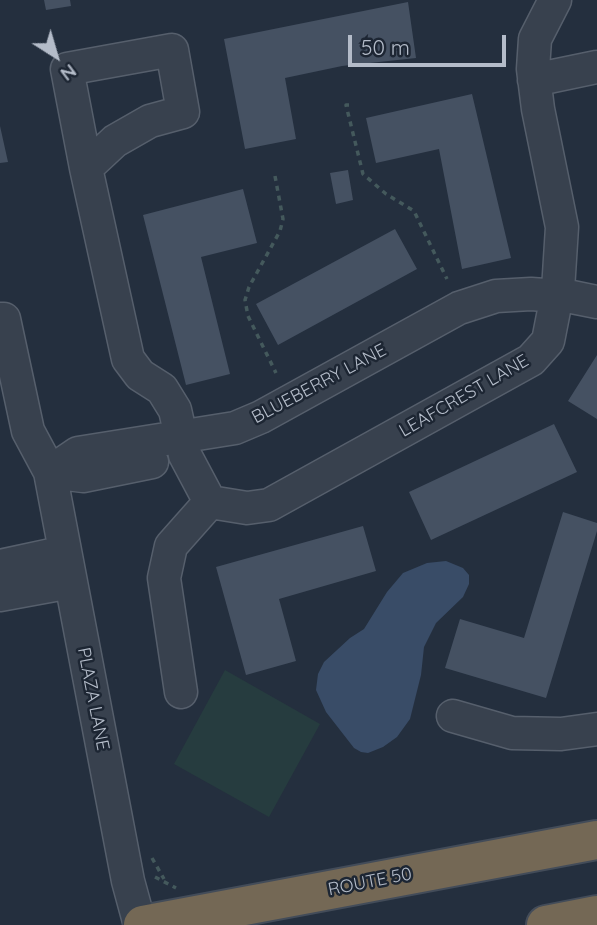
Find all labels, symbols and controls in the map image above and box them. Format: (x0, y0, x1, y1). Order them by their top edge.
north arrow (21, 21, 91, 91)
scale bar (352, 21, 510, 65)
text: 50 m (361, 34, 410, 60)
text: N (56, 59, 81, 87)
street label: BLUEBERRY LANE (248, 339, 390, 429)
street label: LEAFCREST LANE (395, 350, 533, 442)
street label: PLAZA LANE (72, 646, 114, 752)
street label: ROUTE 50 (326, 863, 414, 901)

